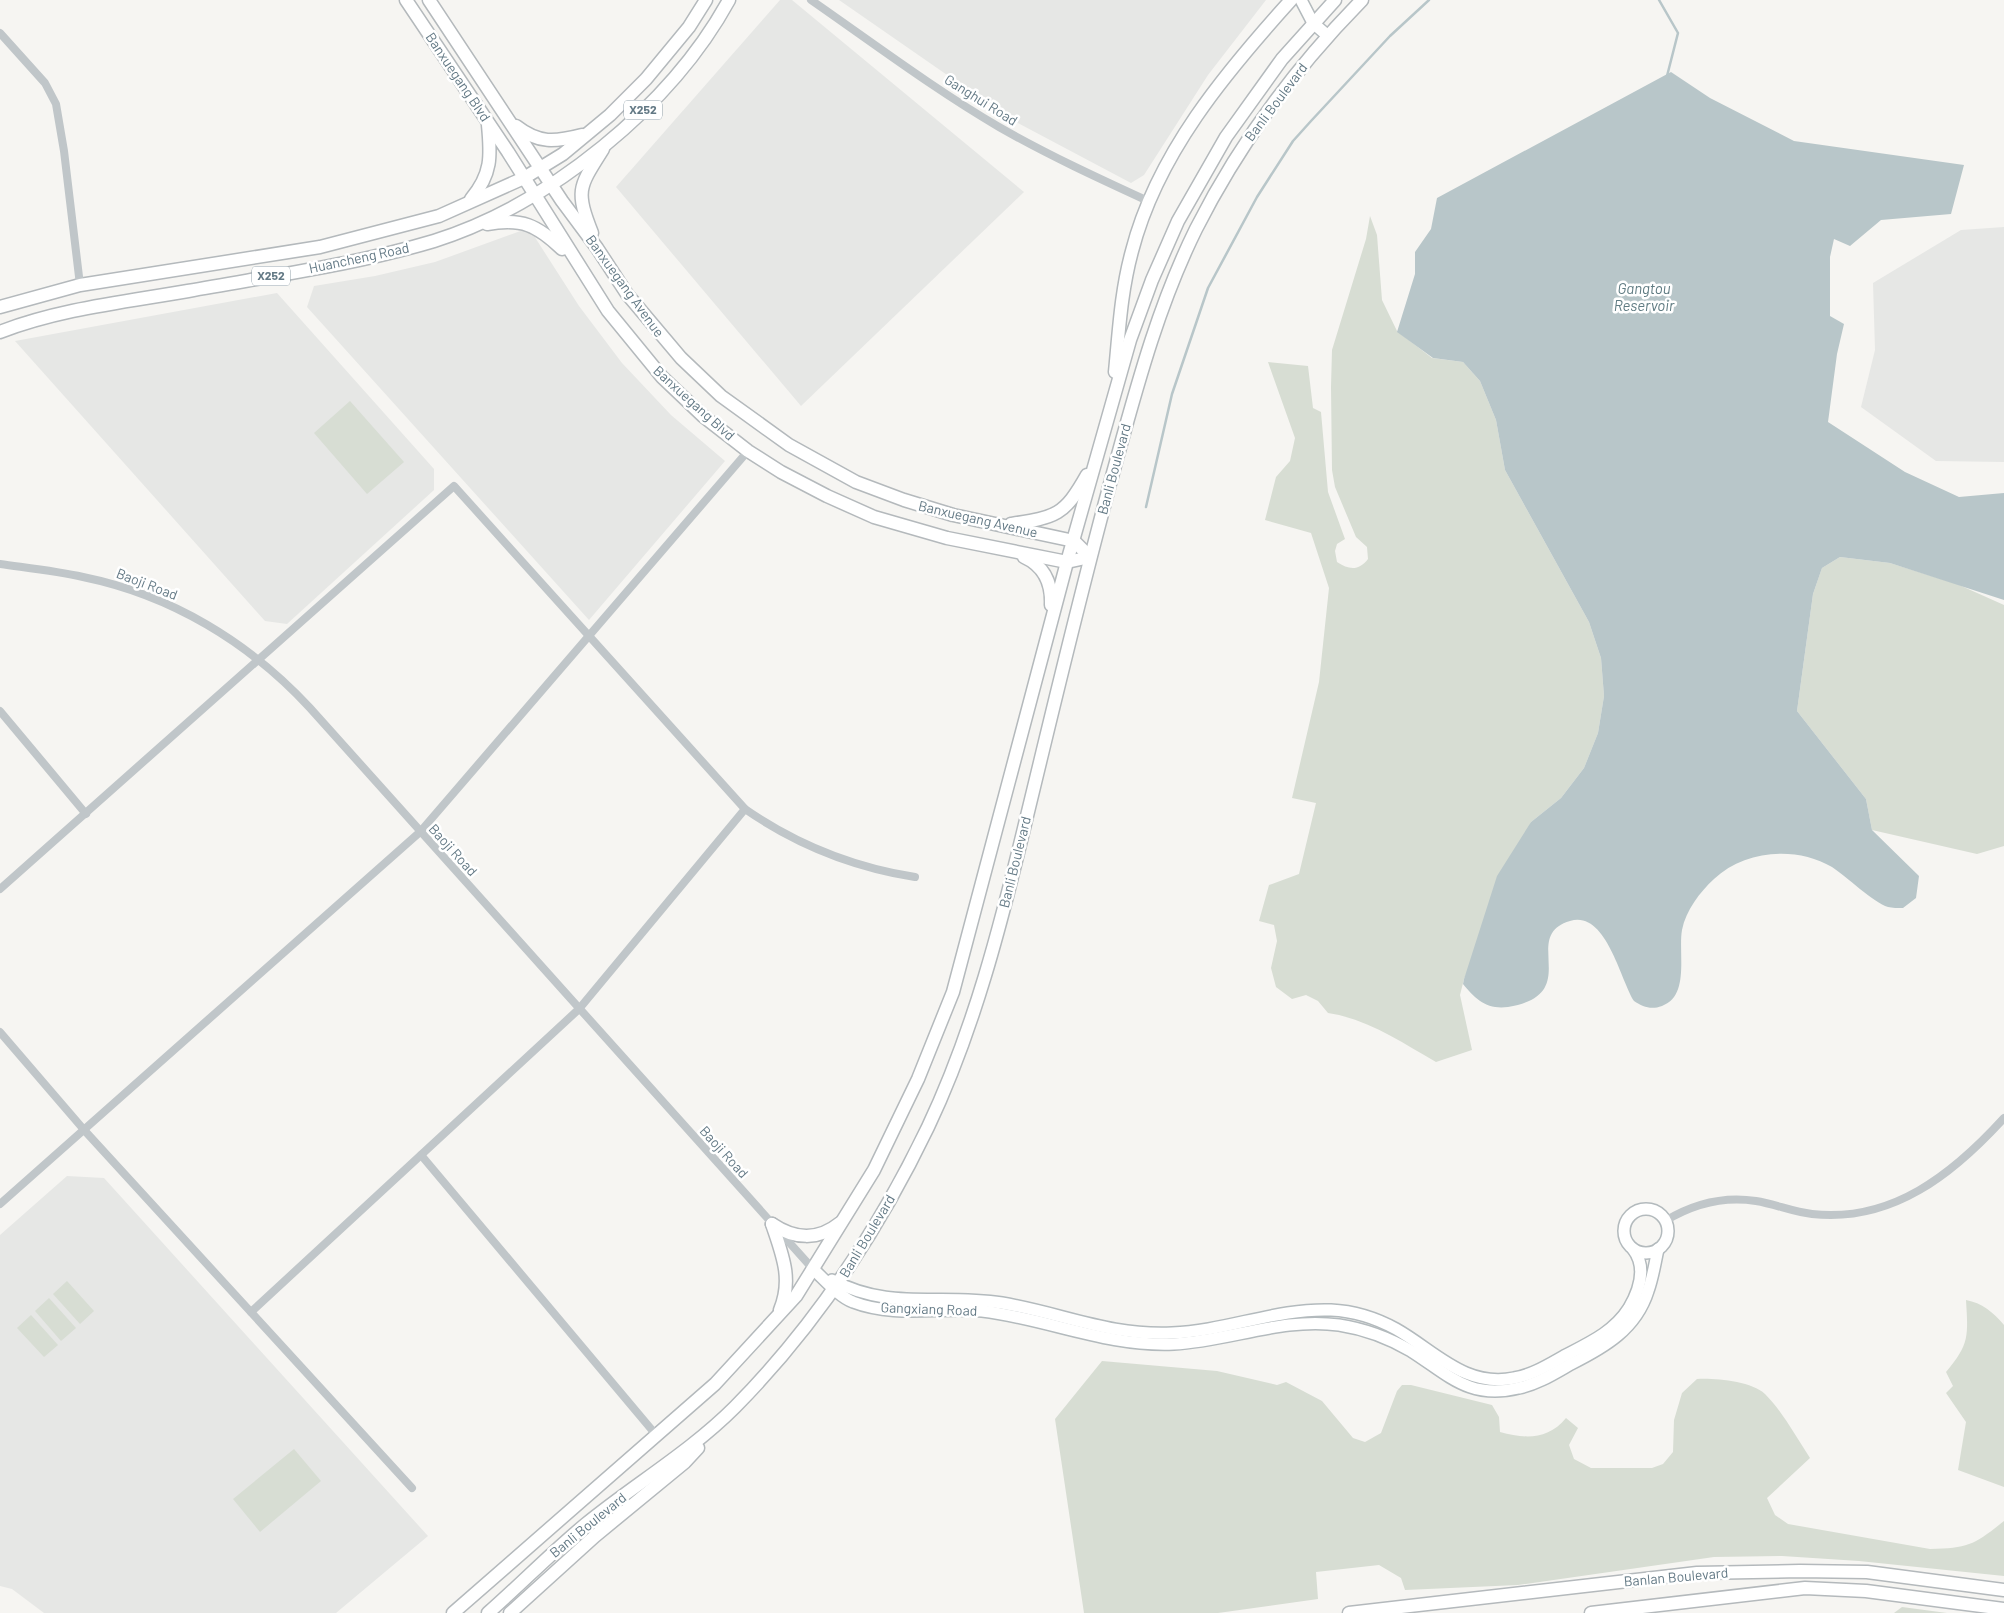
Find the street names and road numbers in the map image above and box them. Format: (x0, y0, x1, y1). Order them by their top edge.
street label: Banxuegang Blvd (422, 29, 494, 124)
street label: Banli Boulevard (1241, 59, 1311, 144)
street label: Ganghui Road (942, 70, 1021, 129)
road number: X252 (624, 100, 662, 120)
street label: Banxuegang Avenue (583, 231, 668, 340)
street label: Huancheng Road (307, 239, 411, 276)
road number: X252 (252, 266, 290, 286)
street label: Banxuegang Blvd (650, 362, 739, 444)
street label: Banli Boulevard (1093, 421, 1134, 516)
street label: Banxuegang Avenue (917, 497, 1039, 541)
street label: Baoji Road (114, 564, 180, 603)
street label: Banli Boulevard (995, 814, 1034, 909)
street label: Baoji Road (426, 820, 481, 879)
street label: Baoji Road (697, 1122, 752, 1181)
street label: Banli Boulevard (835, 1191, 898, 1280)
street label: Gangxiang Road (880, 1298, 978, 1319)
street label: Banli Boulevard (546, 1489, 629, 1561)
street label: Banlan Boulevard (1623, 1563, 1729, 1590)

